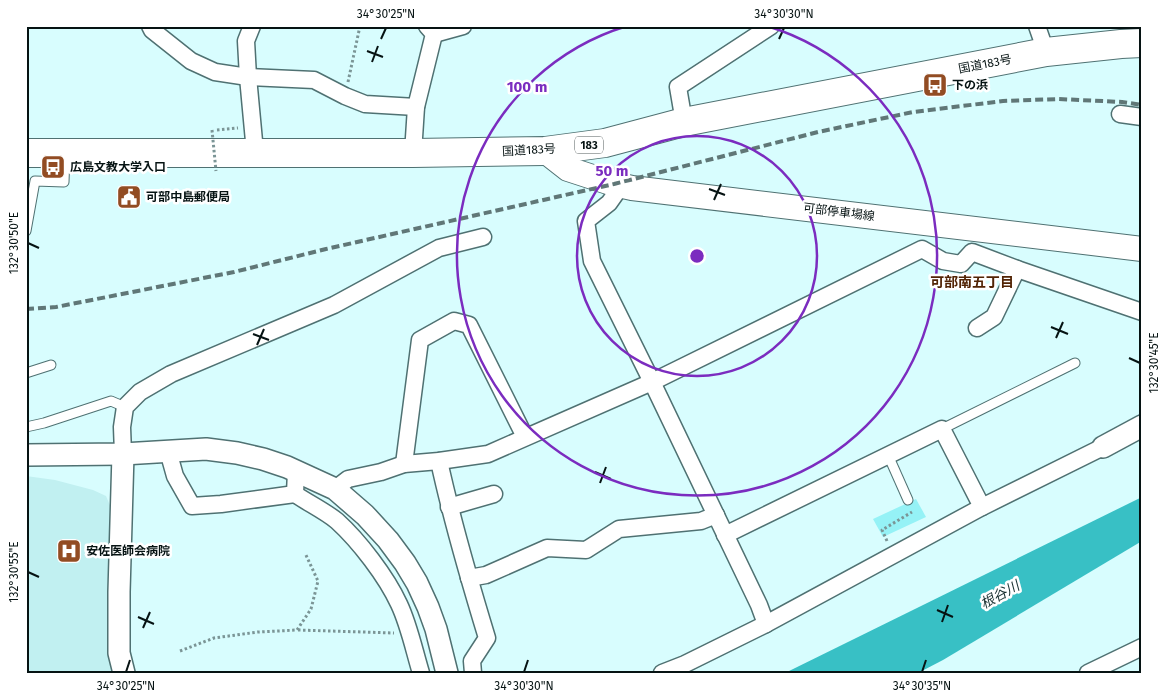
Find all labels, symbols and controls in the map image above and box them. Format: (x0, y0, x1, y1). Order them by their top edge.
text: 34°30'25"N (357, 7, 415, 21)
text: 34°30'30"N (754, 7, 814, 21)
street label: 国道183号 (957, 52, 1013, 76)
bus stop icon: 下の浜 (922, 72, 948, 98)
text: 100 m (507, 78, 547, 96)
place label: 下の浜 (952, 78, 988, 92)
road number: 183 (575, 136, 603, 154)
street label: 国道183号 (502, 142, 556, 158)
bus stop icon: 広島文教大学入口 (40, 154, 66, 180)
place label: 広島文教大学入口 (70, 160, 166, 174)
text: 50 m (595, 162, 629, 180)
public building icon: 可部中島郵便局 (116, 184, 142, 210)
place label: 可部中島郵便局 (146, 190, 230, 204)
street label: 可部停車場線 (802, 201, 876, 223)
text: 132°30'50"E (7, 212, 21, 274)
centre of rings (688, 247, 706, 265)
district label: 可部南五丁目 (930, 274, 1014, 291)
text: 132°30'45"E (1147, 332, 1161, 394)
hospital icon: 安佐医師会病院 (56, 538, 82, 564)
text: 132°30'55"E (7, 541, 21, 603)
place label: 安佐医師会病院 (86, 544, 170, 558)
water label: 根谷川 (978, 576, 1024, 613)
text: 34°30'25"N (97, 679, 155, 693)
text: 34°30'30"N (494, 679, 554, 693)
text: 34°30'35"N (893, 679, 951, 693)

